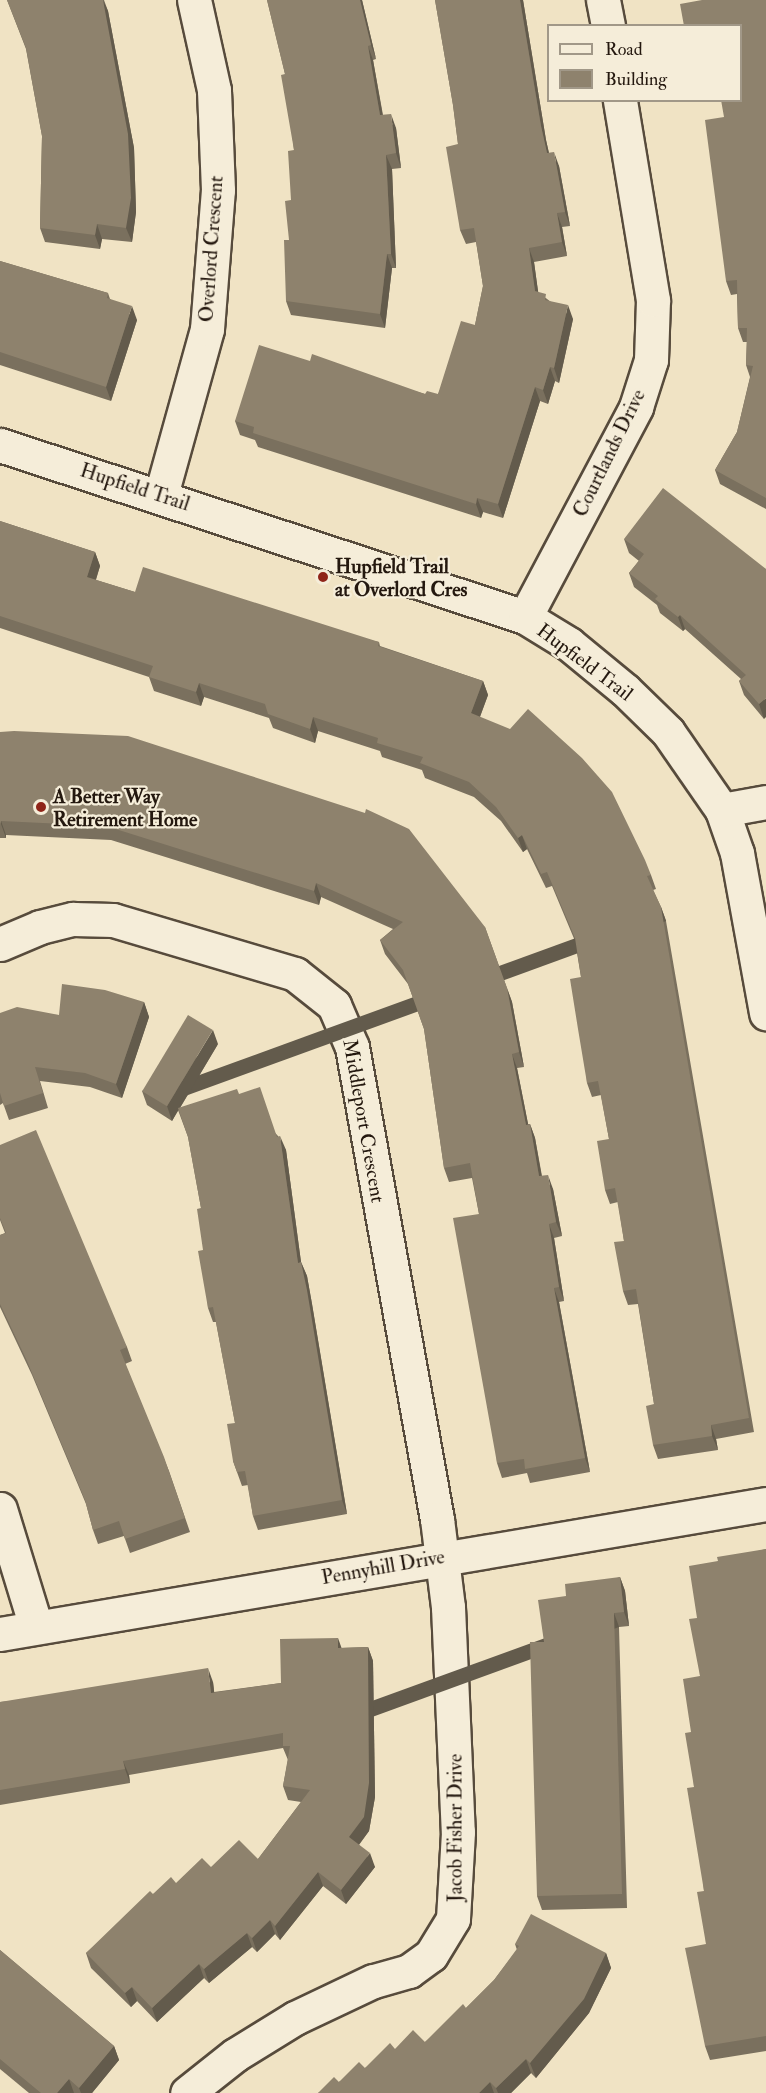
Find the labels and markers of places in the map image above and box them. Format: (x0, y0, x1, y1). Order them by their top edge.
place label: Hupfield Trail at Overlord Cres (335, 554, 467, 601)
marker: Hupfield Trail at Overlord Cres (316, 570, 330, 584)
place label: A Better Way Retirement Home (53, 784, 197, 831)
marker: A Better Way Retirement Home (34, 800, 48, 814)

